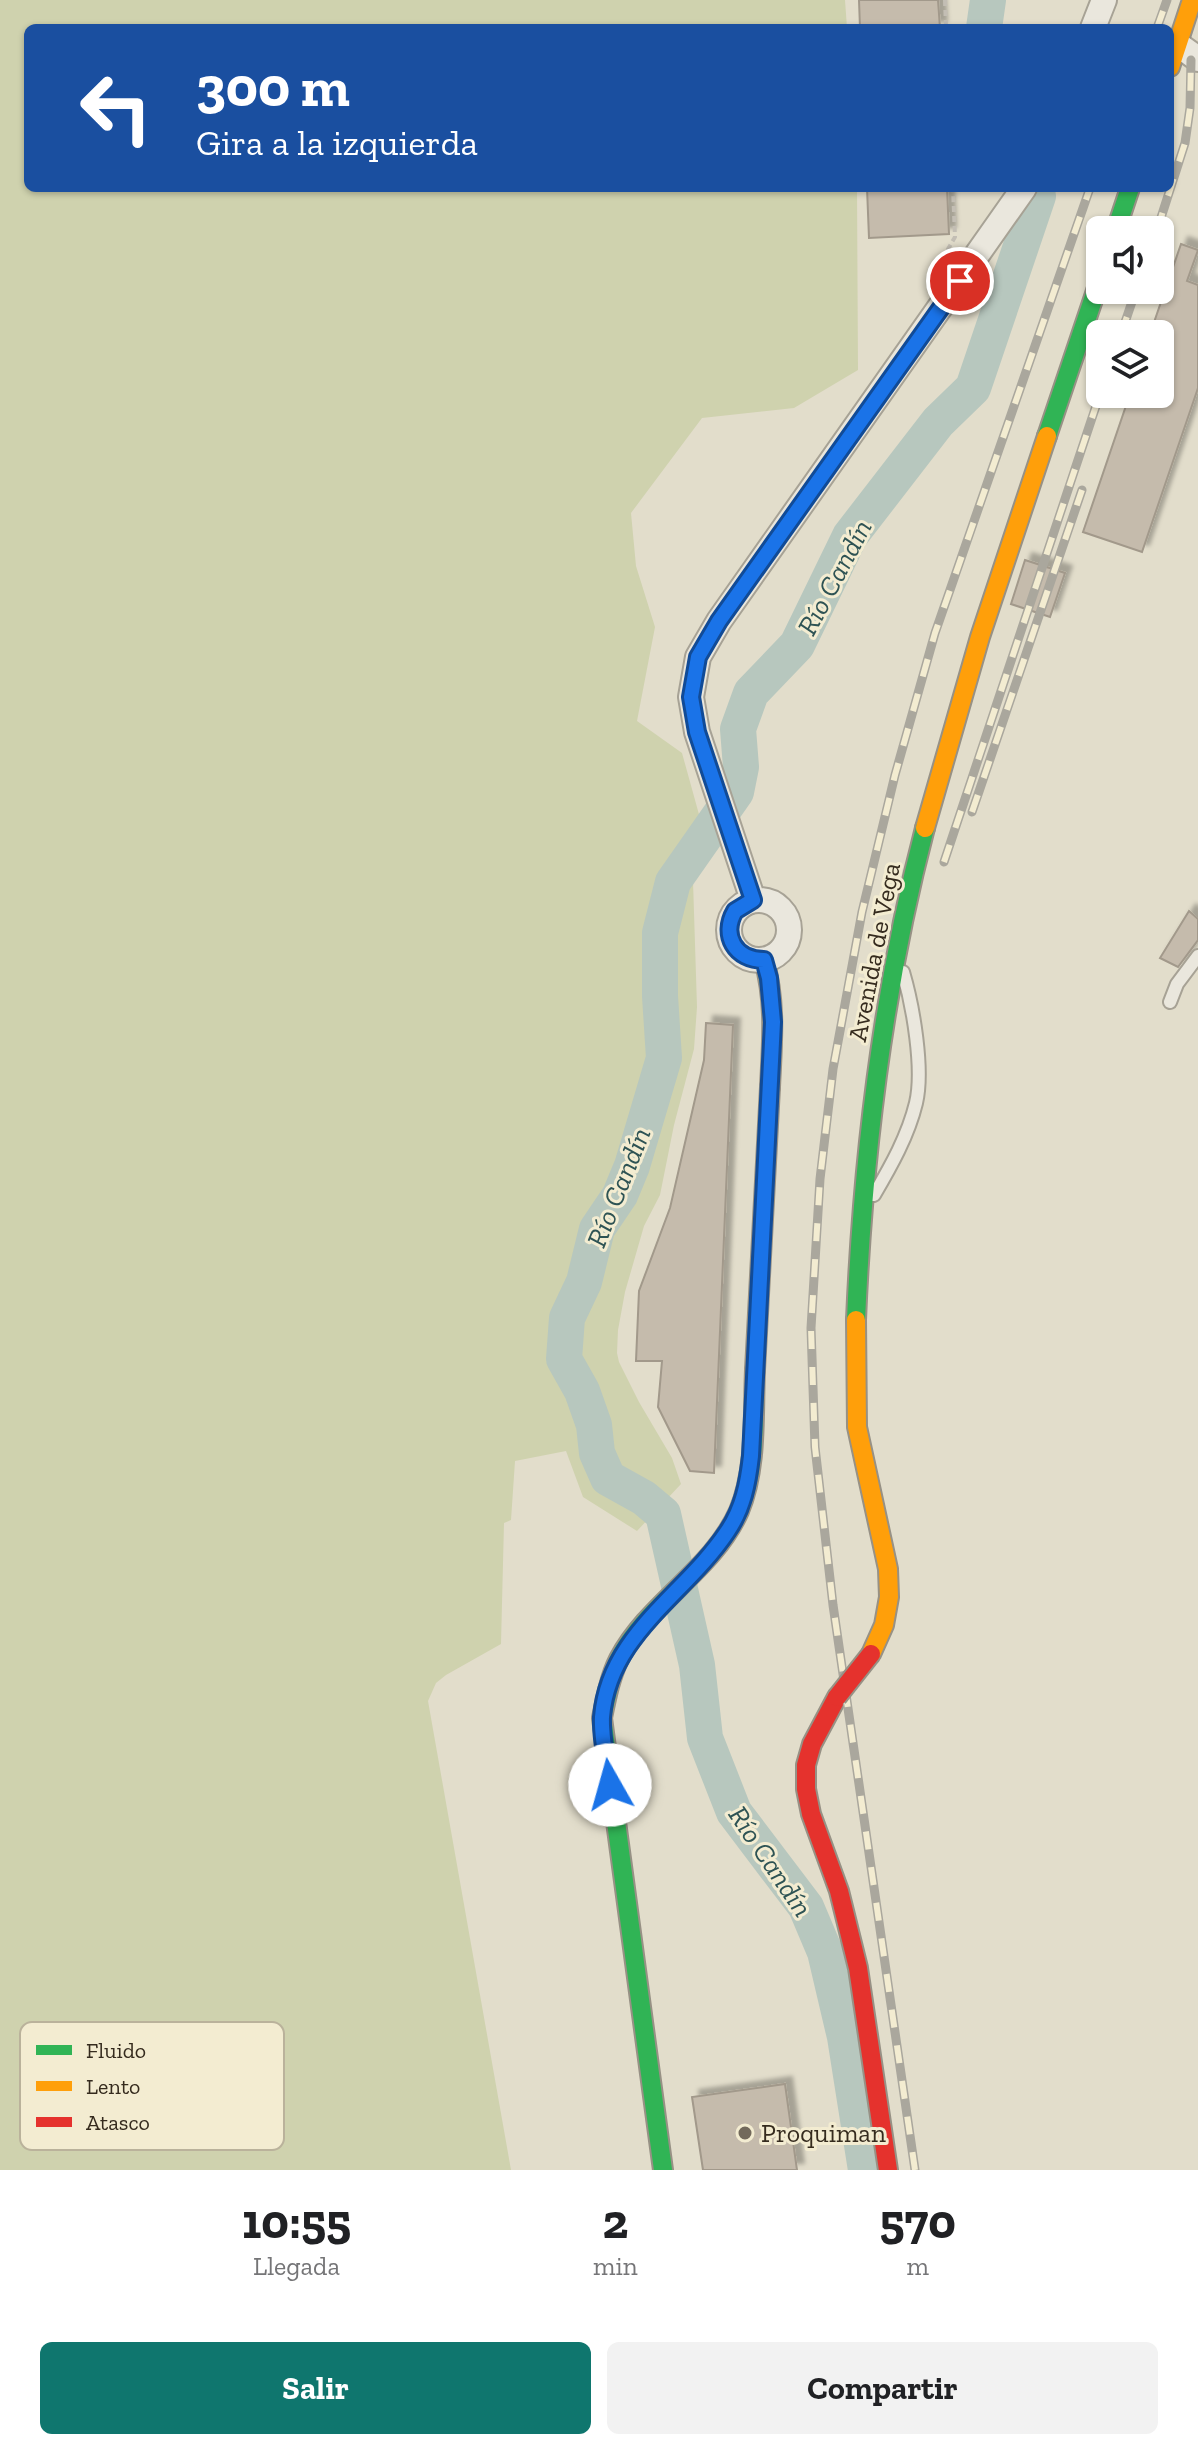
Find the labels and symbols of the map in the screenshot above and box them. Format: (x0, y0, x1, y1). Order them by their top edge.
pin (926, 247, 994, 315)
water label: Río Candín (790, 514, 879, 641)
street label: Avenida de Vega (841, 860, 907, 1044)
water label: Río Candín (580, 1123, 657, 1252)
position arrow (568, 1743, 652, 1827)
water label: Río Candín (722, 1800, 819, 1923)
legend (20, 2022, 284, 2150)
text: Fluido (86, 2037, 146, 2064)
text: Lento (86, 2073, 140, 2100)
text: Atasco (86, 2109, 150, 2136)
place label: Proquiman (761, 2117, 886, 2149)
marker: Proquiman (736, 2124, 754, 2142)

